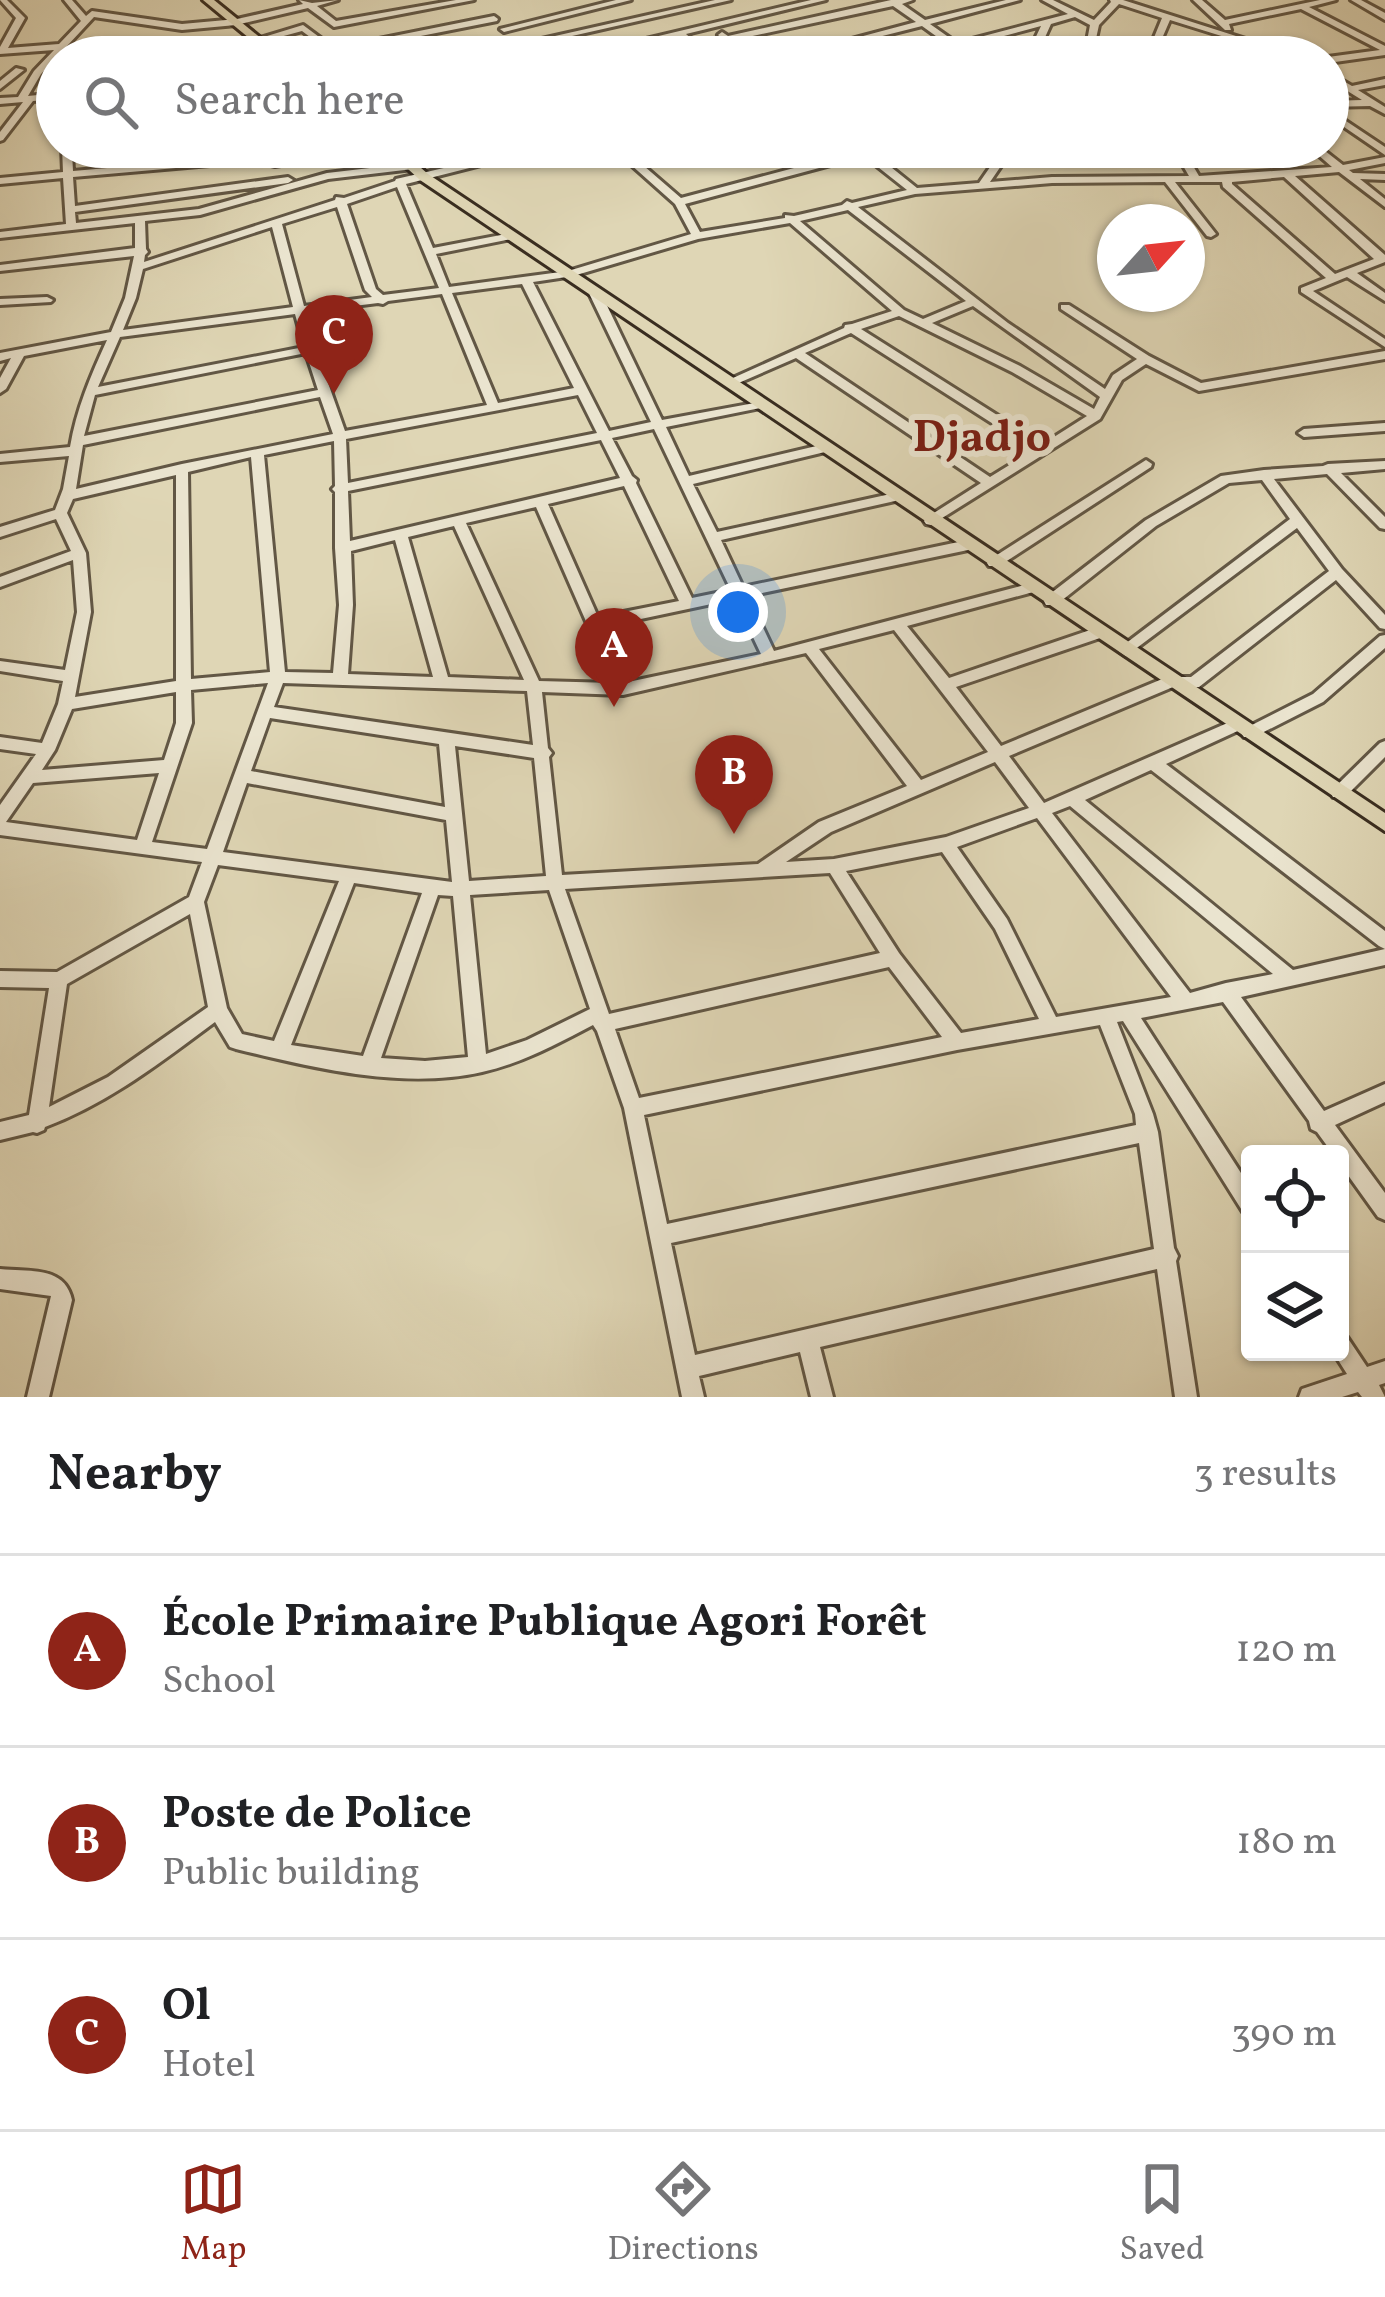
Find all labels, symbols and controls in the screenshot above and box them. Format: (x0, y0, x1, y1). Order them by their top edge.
search box (36, 36, 1349, 168)
icon: search (78, 69, 144, 135)
text: Search here (174, 71, 405, 134)
north arrow (1097, 204, 1205, 312)
pin: C (295, 295, 373, 394)
district label: Djadjo (913, 408, 1051, 471)
your location (708, 582, 768, 642)
pin: A (575, 608, 653, 707)
pin: B (695, 735, 773, 834)
map controls (1241, 1145, 1349, 1361)
button: locate (1241, 1145, 1349, 1253)
button: layers (1241, 1253, 1349, 1361)
text: Nearby (48, 1440, 222, 1511)
text: 3 results (1194, 1448, 1337, 1502)
text: École Primaire Publique Agori Forêt (162, 1592, 927, 1655)
text: A (73, 1624, 101, 1678)
text: 120 m (1236, 1624, 1337, 1678)
text: School (162, 1655, 276, 1709)
text: Poste de Police (162, 1784, 472, 1847)
text: B (74, 1816, 100, 1870)
text: 180 m (1236, 1816, 1337, 1870)
text: Public building (162, 1847, 420, 1901)
text: Ol (162, 1976, 211, 2039)
text: C (74, 2008, 100, 2062)
text: 390 m (1231, 2008, 1337, 2062)
text: Hotel (162, 2039, 256, 2093)
tab: Map (180, 2156, 247, 2274)
tab: Directions (607, 2156, 759, 2274)
tab: Saved (1120, 2156, 1205, 2274)

